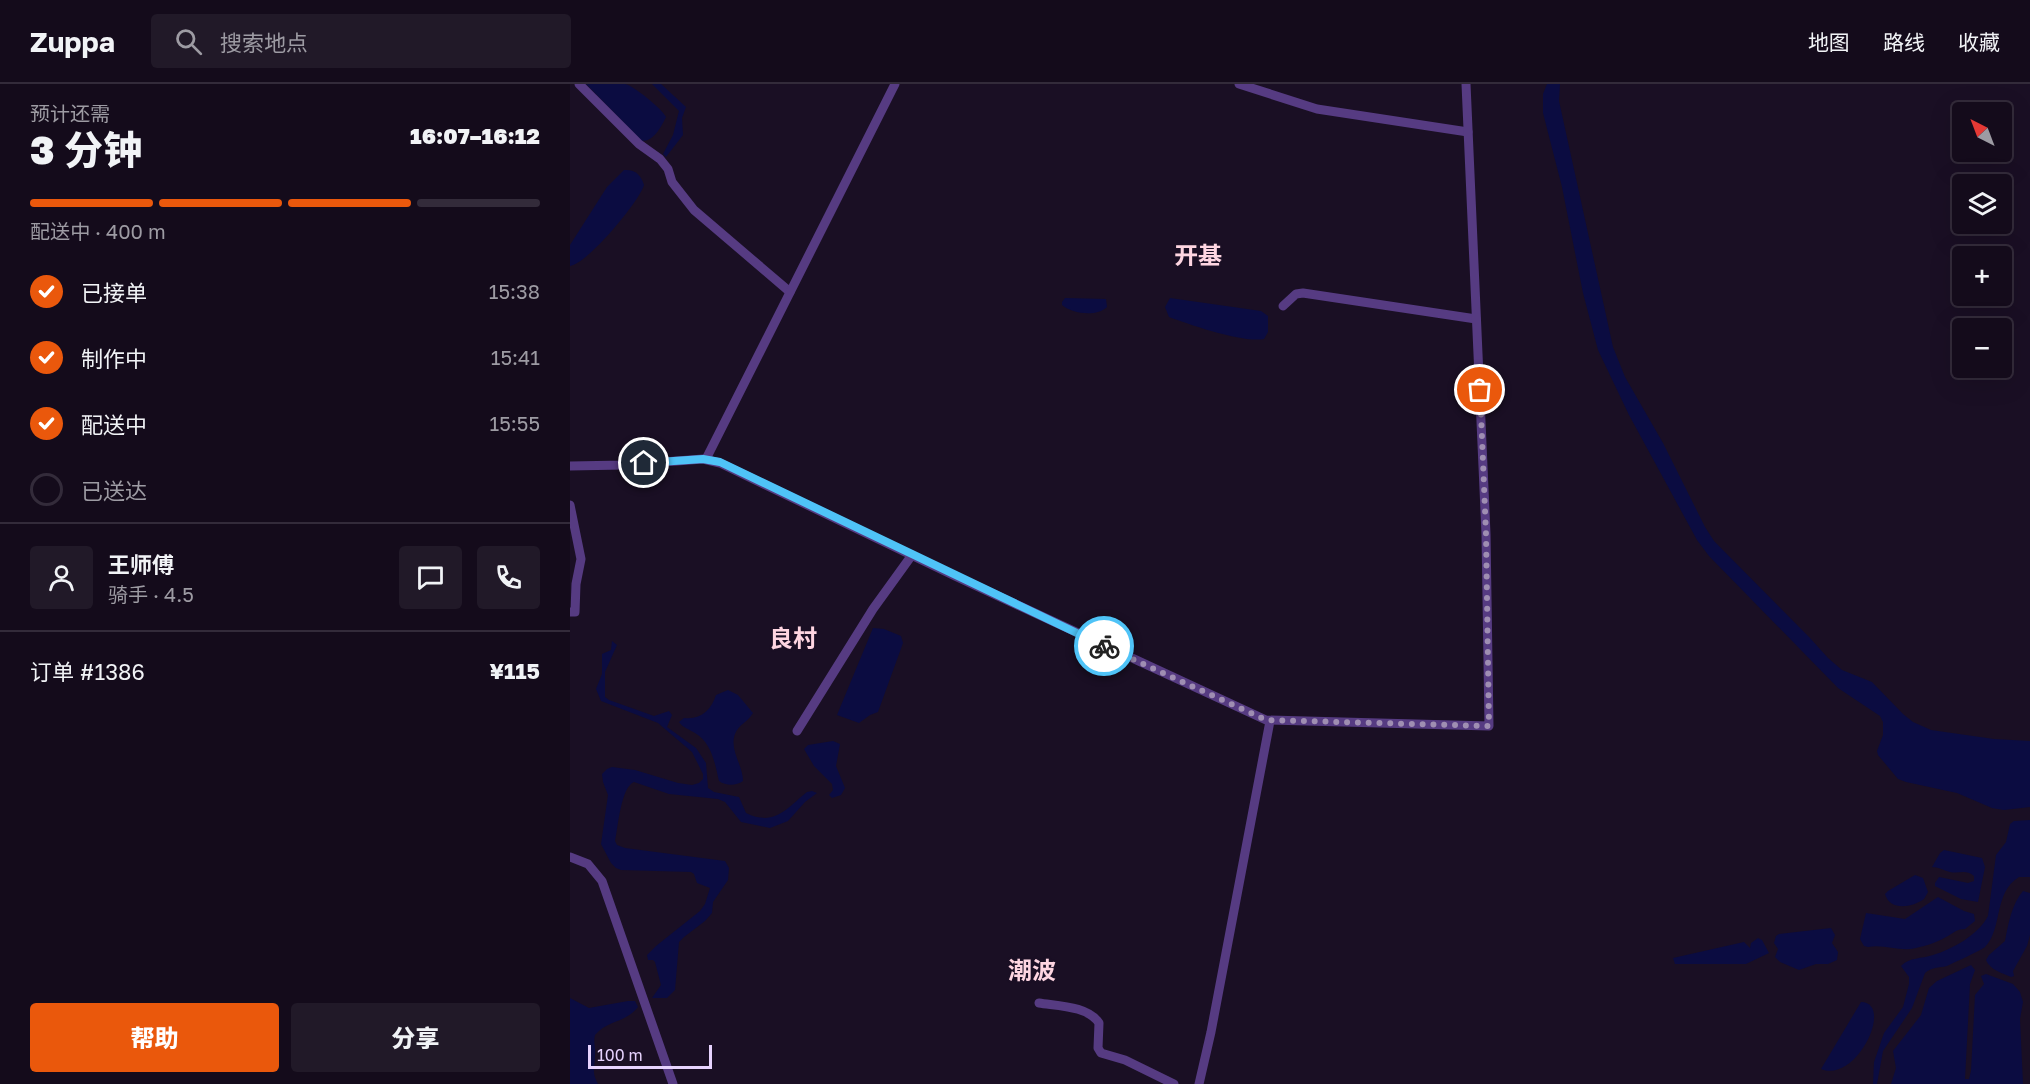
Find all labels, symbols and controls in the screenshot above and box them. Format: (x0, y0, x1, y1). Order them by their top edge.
search box (151, 14, 571, 68)
text: Zuppa (30, 25, 115, 58)
icon: search (172, 25, 205, 58)
text: 搜索地点 (220, 29, 308, 56)
text: 地图 (1808, 29, 1850, 55)
text: 路线 (1883, 29, 1925, 55)
text: 收藏 (1958, 29, 2000, 55)
text: 预计还需 (30, 101, 110, 125)
north arrow (1952, 102, 2012, 162)
map controls (1952, 102, 2012, 378)
text: 16:07–16:12 (410, 122, 540, 149)
text: 3 分钟 (30, 126, 142, 173)
button: layers (1952, 174, 2012, 234)
text: 配送中 · 400 m (30, 219, 166, 243)
district label: 开基 (1174, 240, 1222, 269)
button: + (1952, 246, 2012, 306)
icon: check (30, 275, 63, 308)
text: 已接单 (81, 279, 147, 306)
text: 15:38 (489, 279, 540, 303)
button: − (1952, 318, 2012, 378)
icon: check (30, 341, 63, 374)
text: 制作中 (81, 345, 147, 372)
text: 15:41 (491, 345, 540, 369)
pin (1454, 364, 1505, 415)
icon: bag (1463, 373, 1496, 406)
icon: check (30, 407, 63, 440)
text: 配送中 (81, 411, 147, 438)
text: 15:55 (490, 411, 540, 435)
pin (618, 437, 669, 488)
icon: home (627, 446, 660, 479)
text: 已送达 (81, 477, 147, 504)
button: person (30, 546, 93, 609)
button: chat (399, 546, 462, 609)
button: phone (477, 546, 540, 609)
text: 王师傅 (108, 551, 174, 578)
text: 骑手 · 4.5 (108, 582, 194, 606)
courier (1074, 616, 1134, 676)
district label: 良村 (769, 623, 817, 652)
icon: bike (1088, 630, 1121, 663)
text: ¥115 (489, 657, 540, 684)
text: 订单 #1386 (30, 658, 145, 685)
district label: 潮波 (1008, 955, 1056, 984)
button: 帮助 (30, 1003, 279, 1072)
button: 分享 (291, 1003, 540, 1072)
scale bar (588, 1042, 712, 1070)
text: 100 m (597, 1045, 643, 1065)

